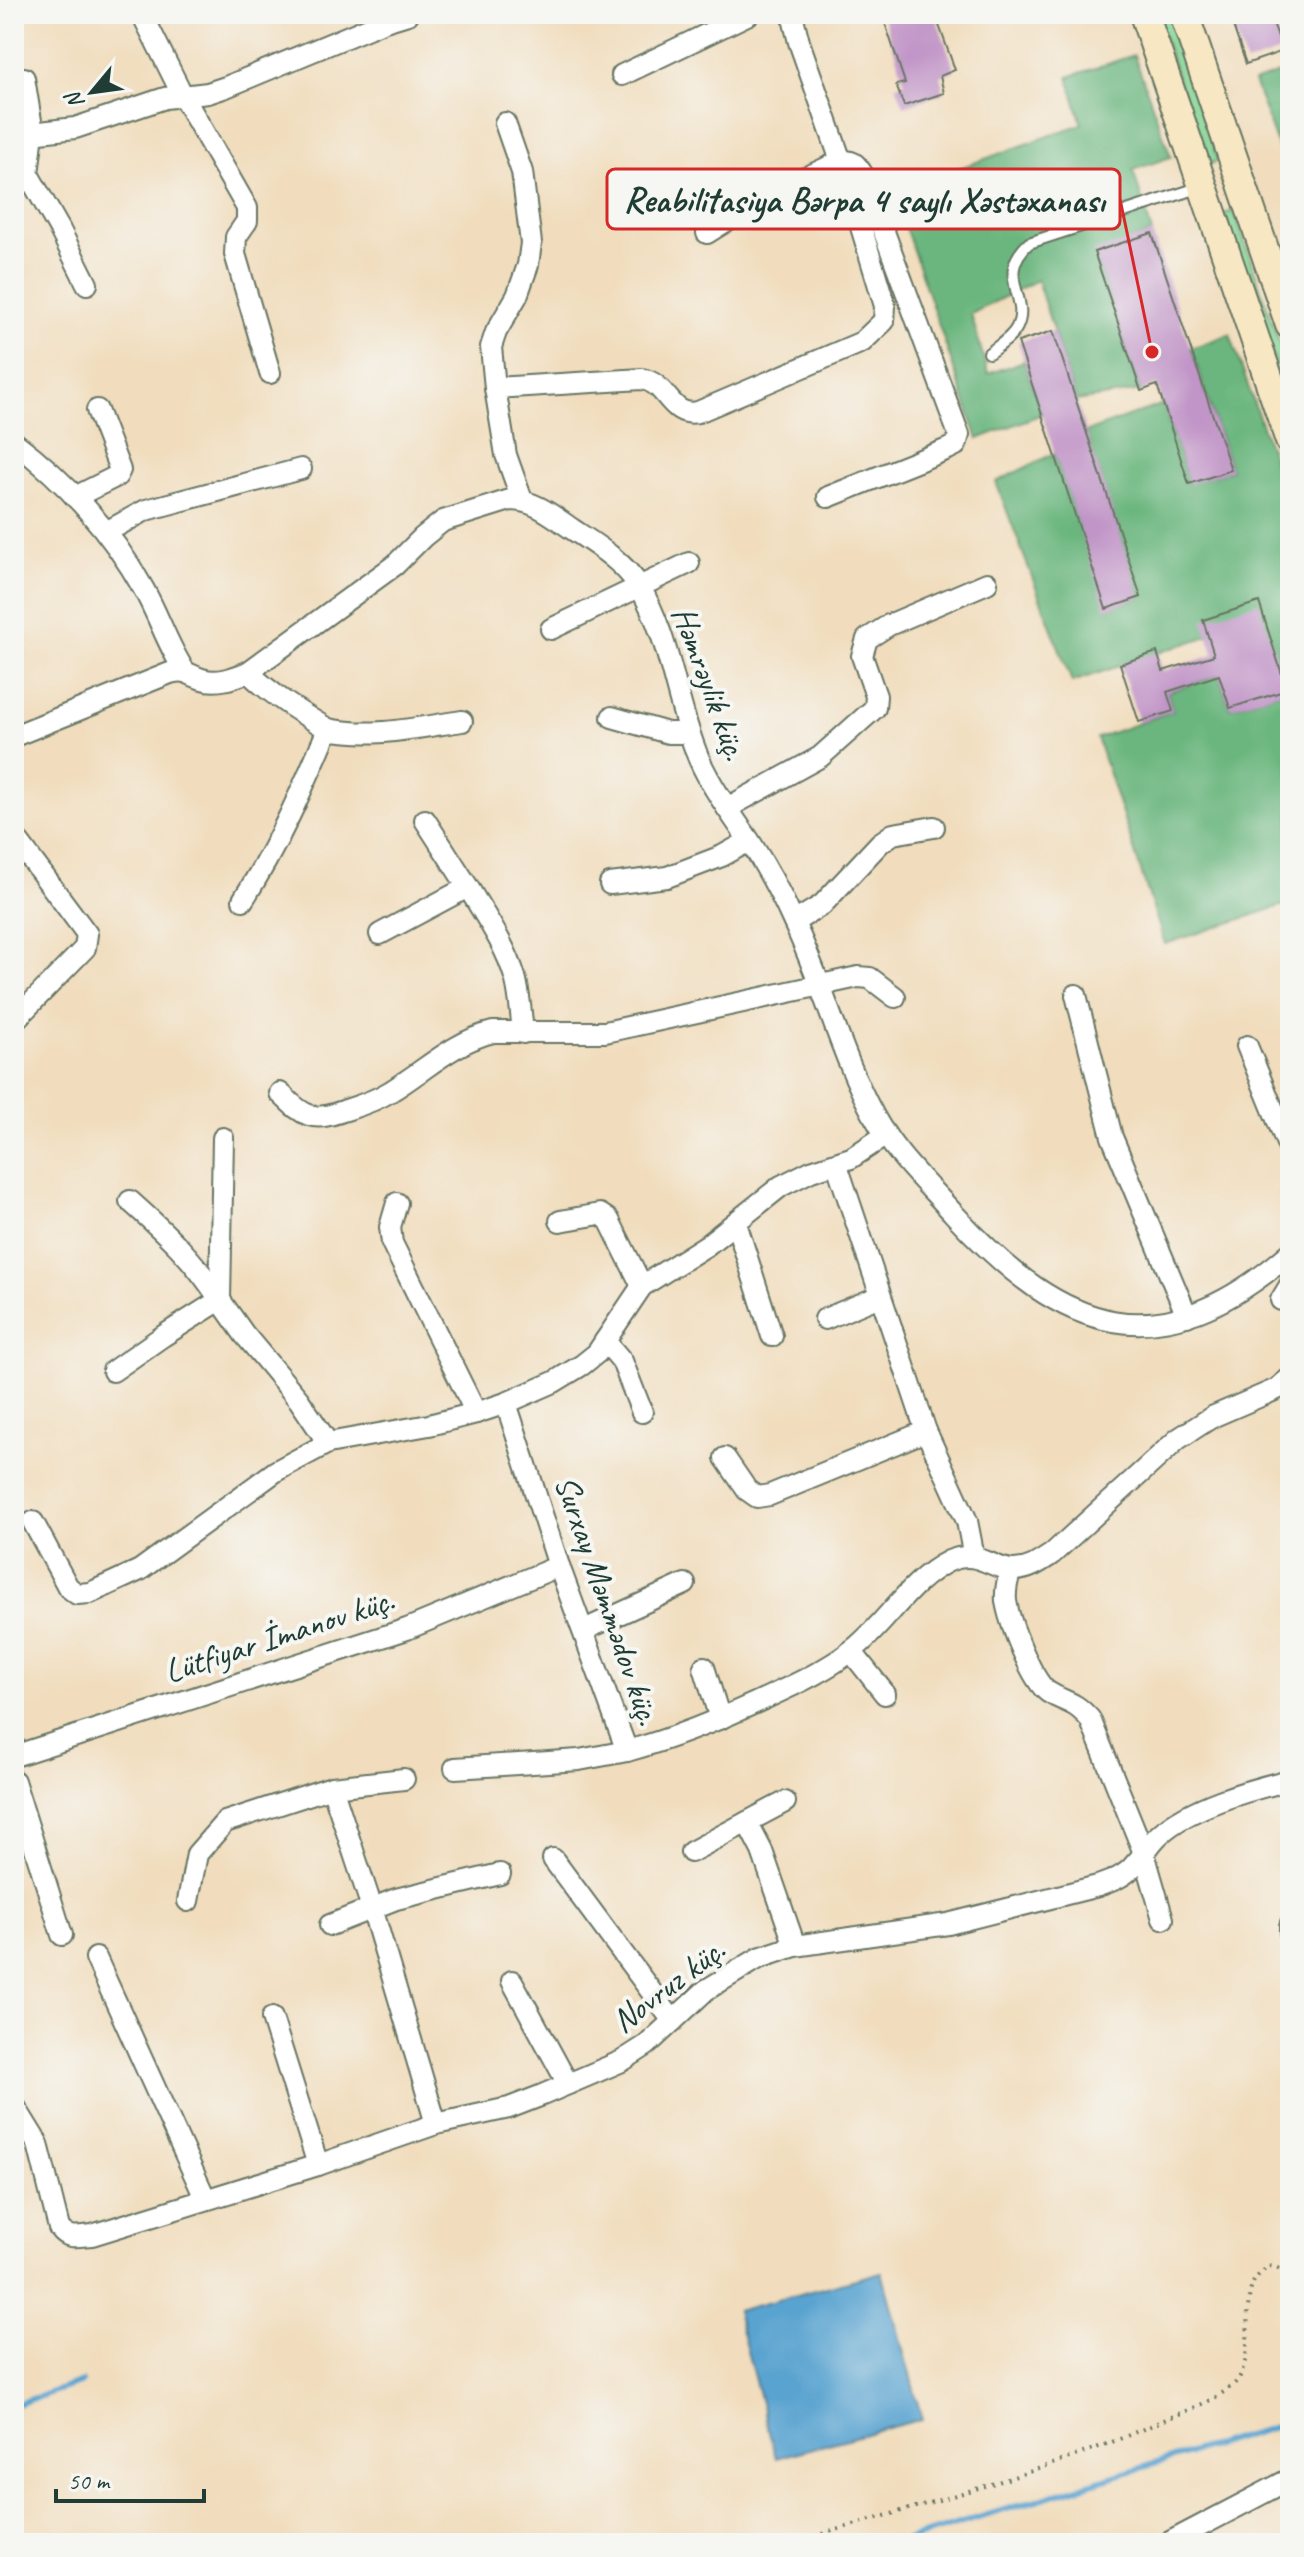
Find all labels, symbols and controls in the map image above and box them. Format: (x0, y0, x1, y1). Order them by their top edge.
north arrow (52, 52, 132, 132)
text: N (58, 86, 91, 114)
callout: Reabilitasiya Bәrpa 4 saylı Xəstəxanası (607, 169, 1120, 229)
text: Reabilitasiya Bәrpa 4 saylı Xəstəxanası (623, 177, 1107, 223)
street label: Həmrəylik küç. (662, 600, 758, 766)
street label: Surxay Məmmədov küç. (545, 1470, 671, 1731)
street label: Lütfiyar İmanov küç. (159, 1578, 400, 1692)
street label: Novruz küç. (603, 1928, 734, 2042)
scale bar (56, 2453, 204, 2503)
text: 50 m (68, 2466, 111, 2496)

